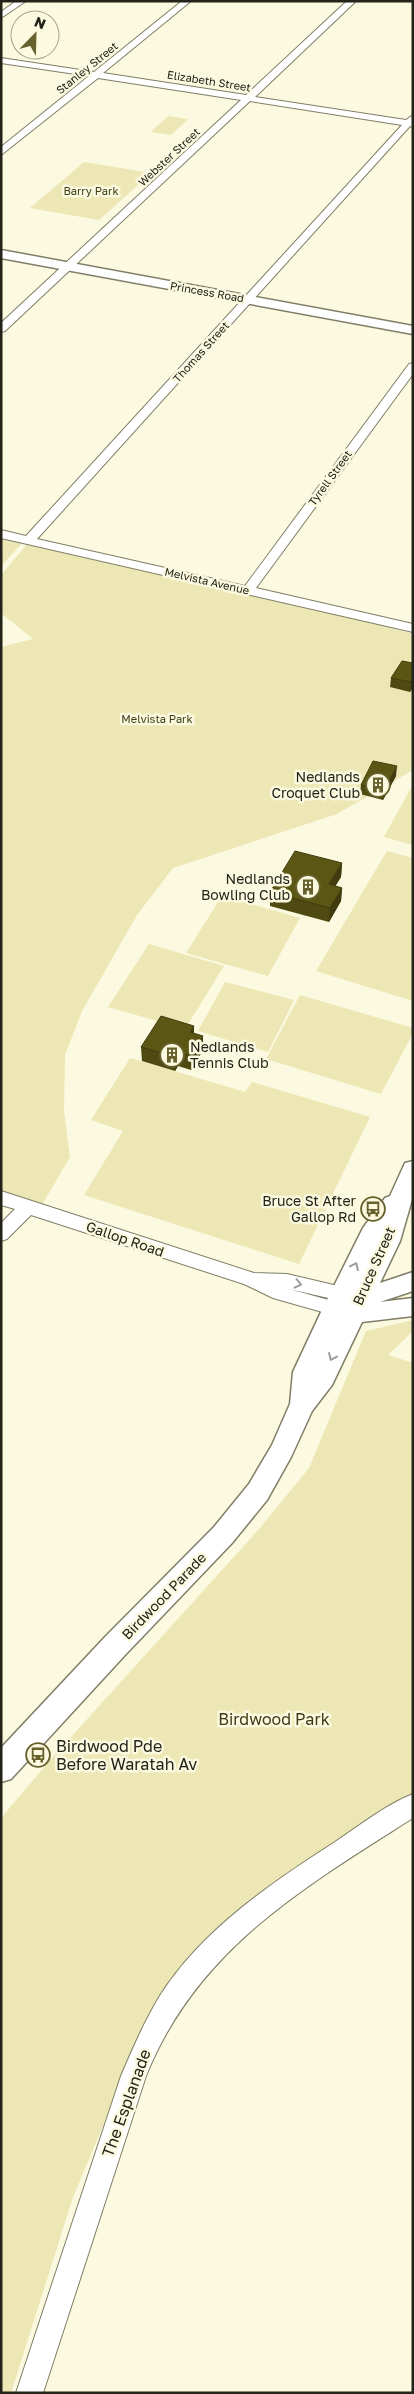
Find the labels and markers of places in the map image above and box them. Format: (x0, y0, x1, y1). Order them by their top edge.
place label: Nedlands Croquet Club (271, 768, 360, 801)
building icon: Nedlands Croquet Club (365, 772, 391, 798)
place label: Nedlands Bowling Club (201, 870, 290, 903)
building icon: Nedlands Bowling Club (295, 874, 321, 900)
place label: Nedlands Tennis Club (190, 1038, 269, 1071)
building icon: Nedlands Tennis Club (159, 1042, 185, 1068)
place label: Bruce St After Gallop Rd (262, 1192, 357, 1225)
bus stop icon: Bruce St After Gallop Rd (360, 1196, 386, 1222)
place label: Birdwood Pde Before Waratah Av (56, 1736, 197, 1774)
bus stop icon: Birdwood Pde Before Waratah Av (25, 1742, 51, 1768)

